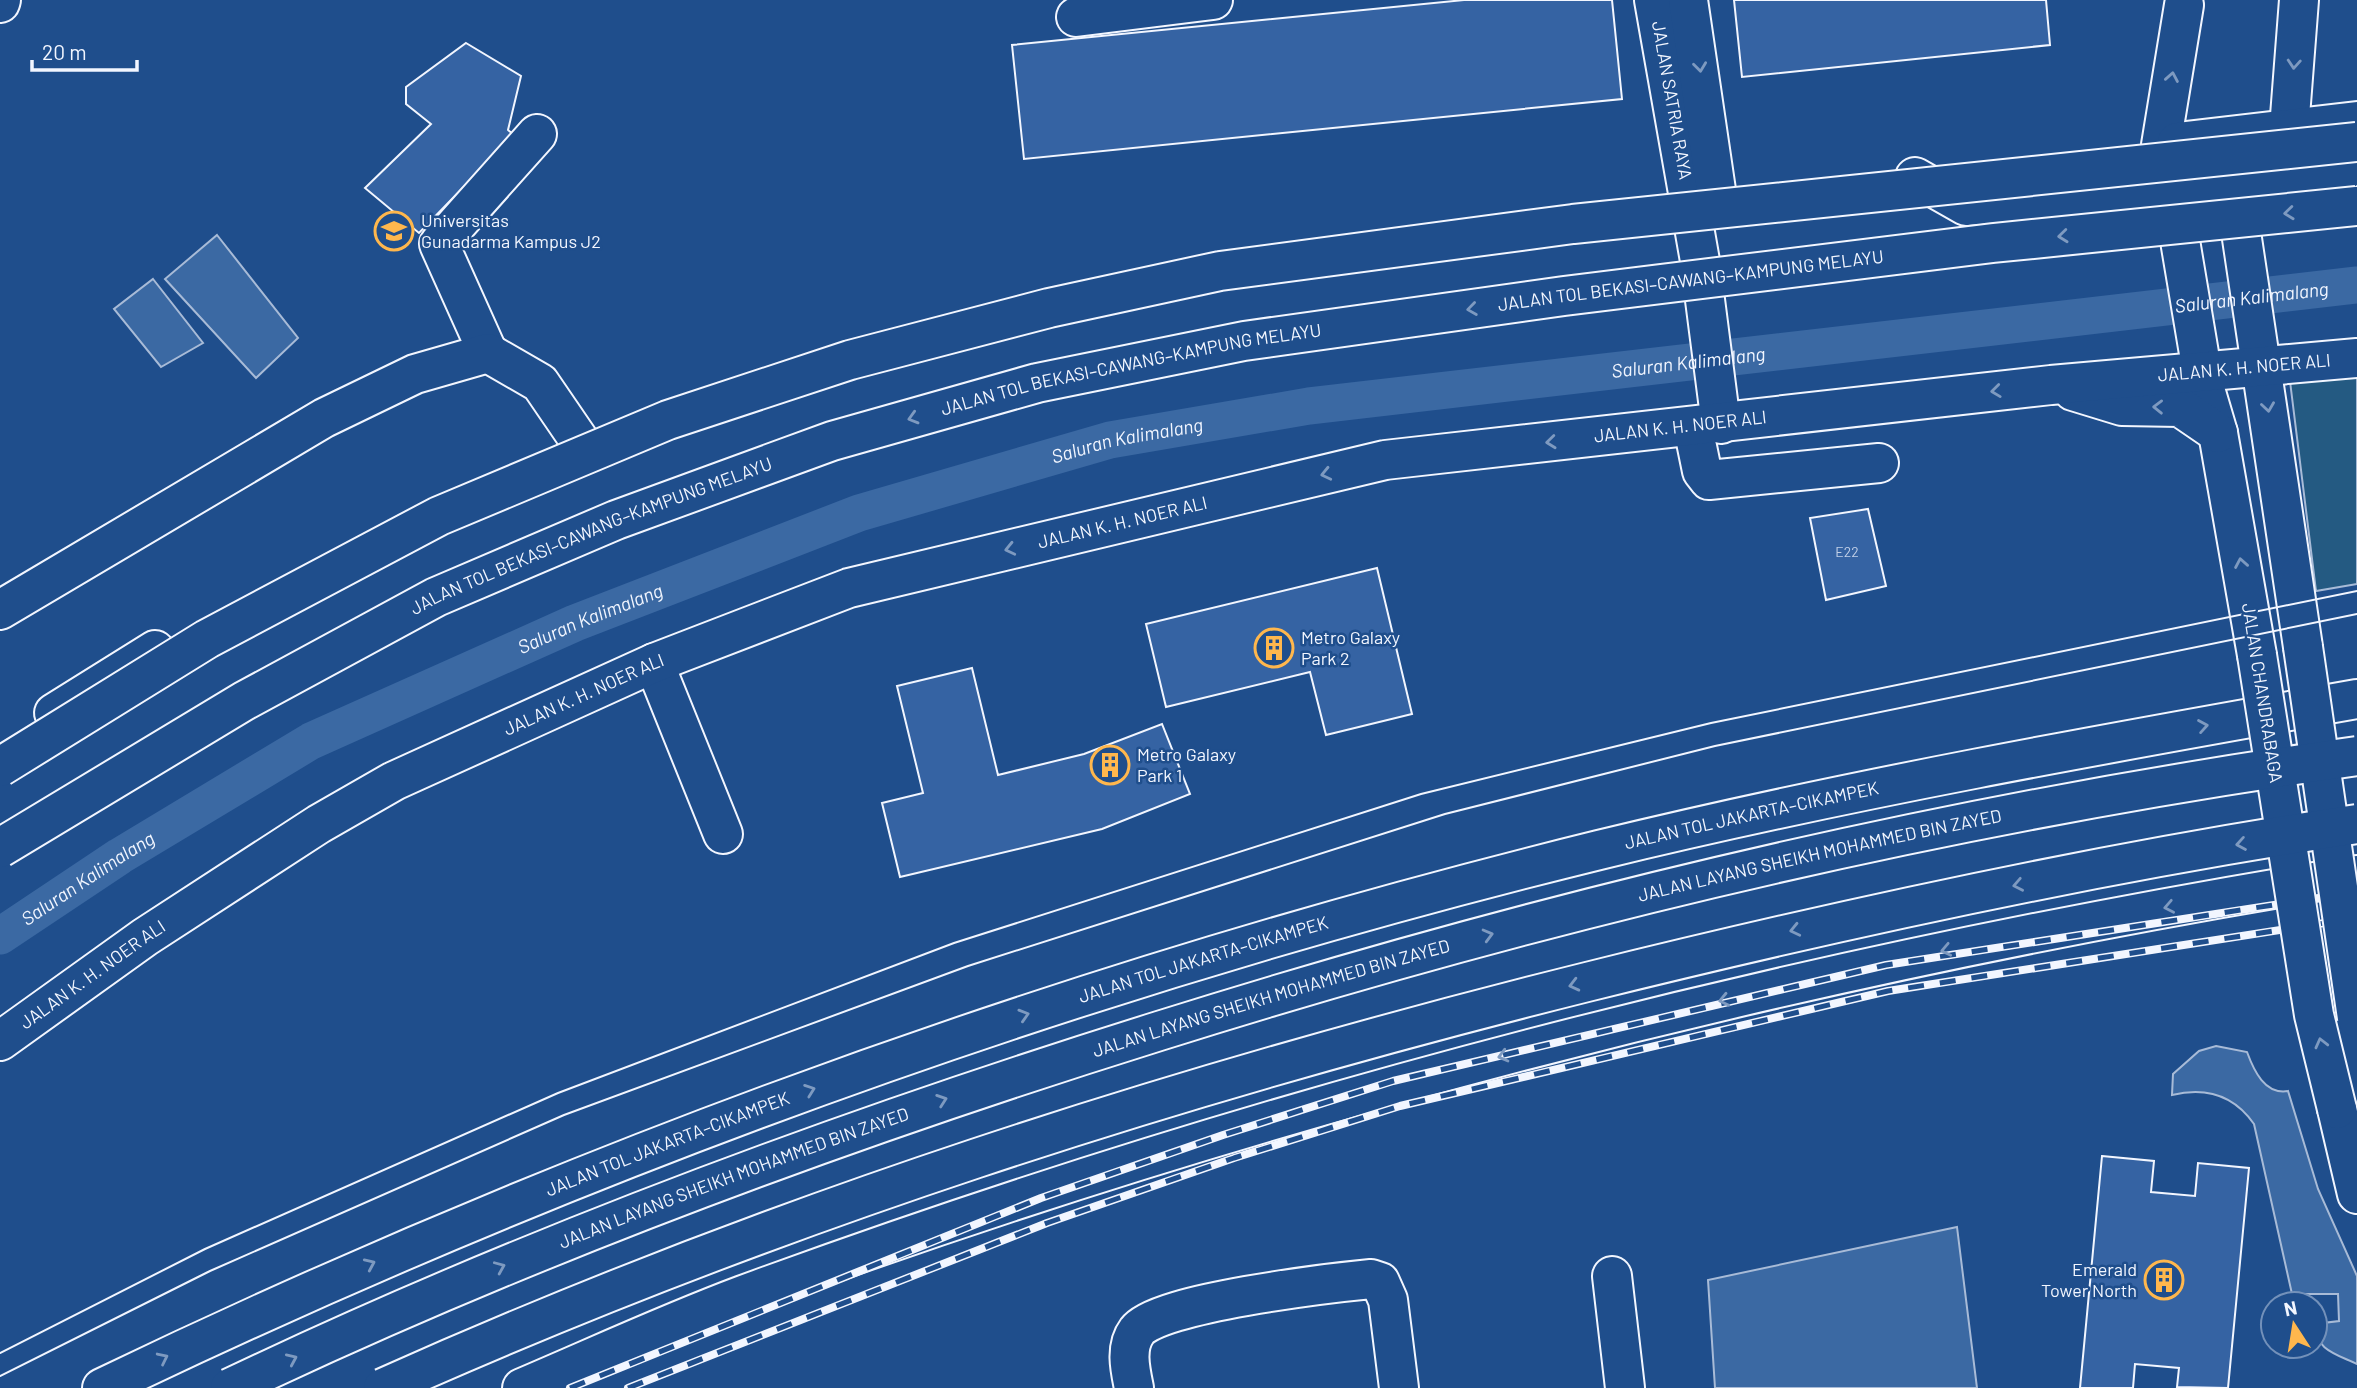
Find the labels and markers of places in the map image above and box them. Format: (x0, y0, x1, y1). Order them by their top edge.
place label: Universitas Gunadarma Kampus J2 (421, 209, 601, 252)
school or university icon: Universitas Gunadarma Kampus J2 (373, 210, 415, 252)
place label: Metro Galaxy Park 2 (1301, 626, 1400, 669)
building icon: Metro Galaxy Park 2 (1253, 627, 1295, 669)
place label: Metro Galaxy Park 1 (1137, 743, 1236, 786)
building icon: Metro Galaxy Park 1 (1089, 744, 1131, 786)
place label: Emerald Tower North (2041, 1258, 2137, 1301)
building icon: Emerald Tower North (2143, 1259, 2185, 1301)

